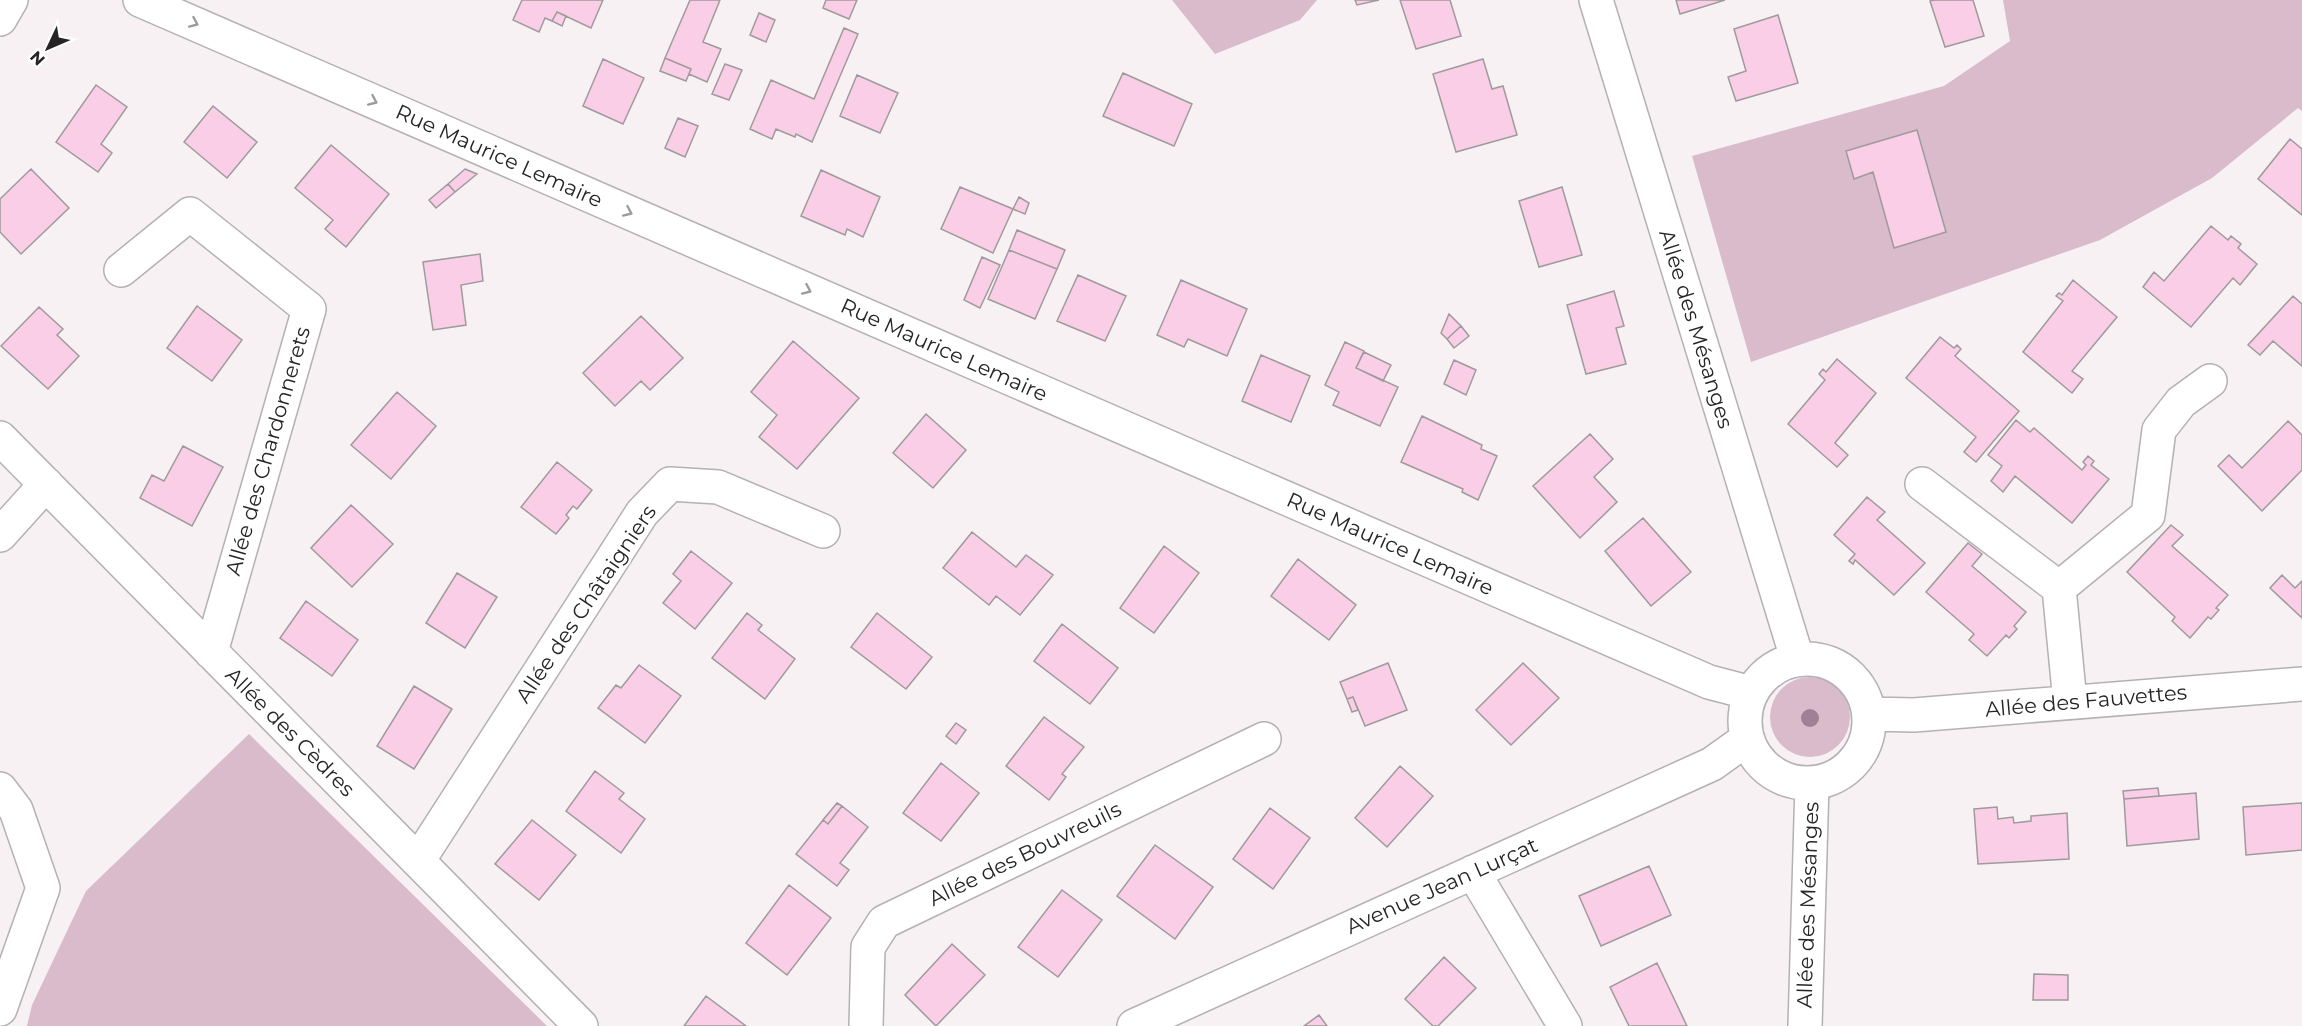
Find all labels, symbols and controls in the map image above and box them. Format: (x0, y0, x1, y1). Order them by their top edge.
one-way arrow (187, 16, 198, 28)
north arrow (18, 18, 78, 78)
text: N (26, 47, 49, 69)
one-way arrow (366, 94, 377, 106)
street label: Rue Maurice Lemaire (392, 99, 607, 212)
one-way arrow (622, 205, 633, 217)
street label: Allée des Mésanges (1654, 226, 1739, 431)
one-way arrow (801, 283, 812, 295)
street label: Rue Maurice Lemaire (837, 293, 1052, 406)
street label: Allée des Chardonnerets (220, 324, 315, 578)
street label: Rue Maurice Lemaire (1283, 487, 1498, 600)
street label: Allée des Châtaigniers (510, 500, 661, 707)
street label: Allée des Cèdres (221, 662, 360, 801)
street label: Allée des Fauvettes (1984, 679, 2188, 722)
street label: Allée des Bouvreuils (925, 796, 1125, 911)
street label: Allée des Mésanges (1791, 801, 1824, 1009)
street label: Avenue Jean Lurçat (1342, 832, 1541, 939)

